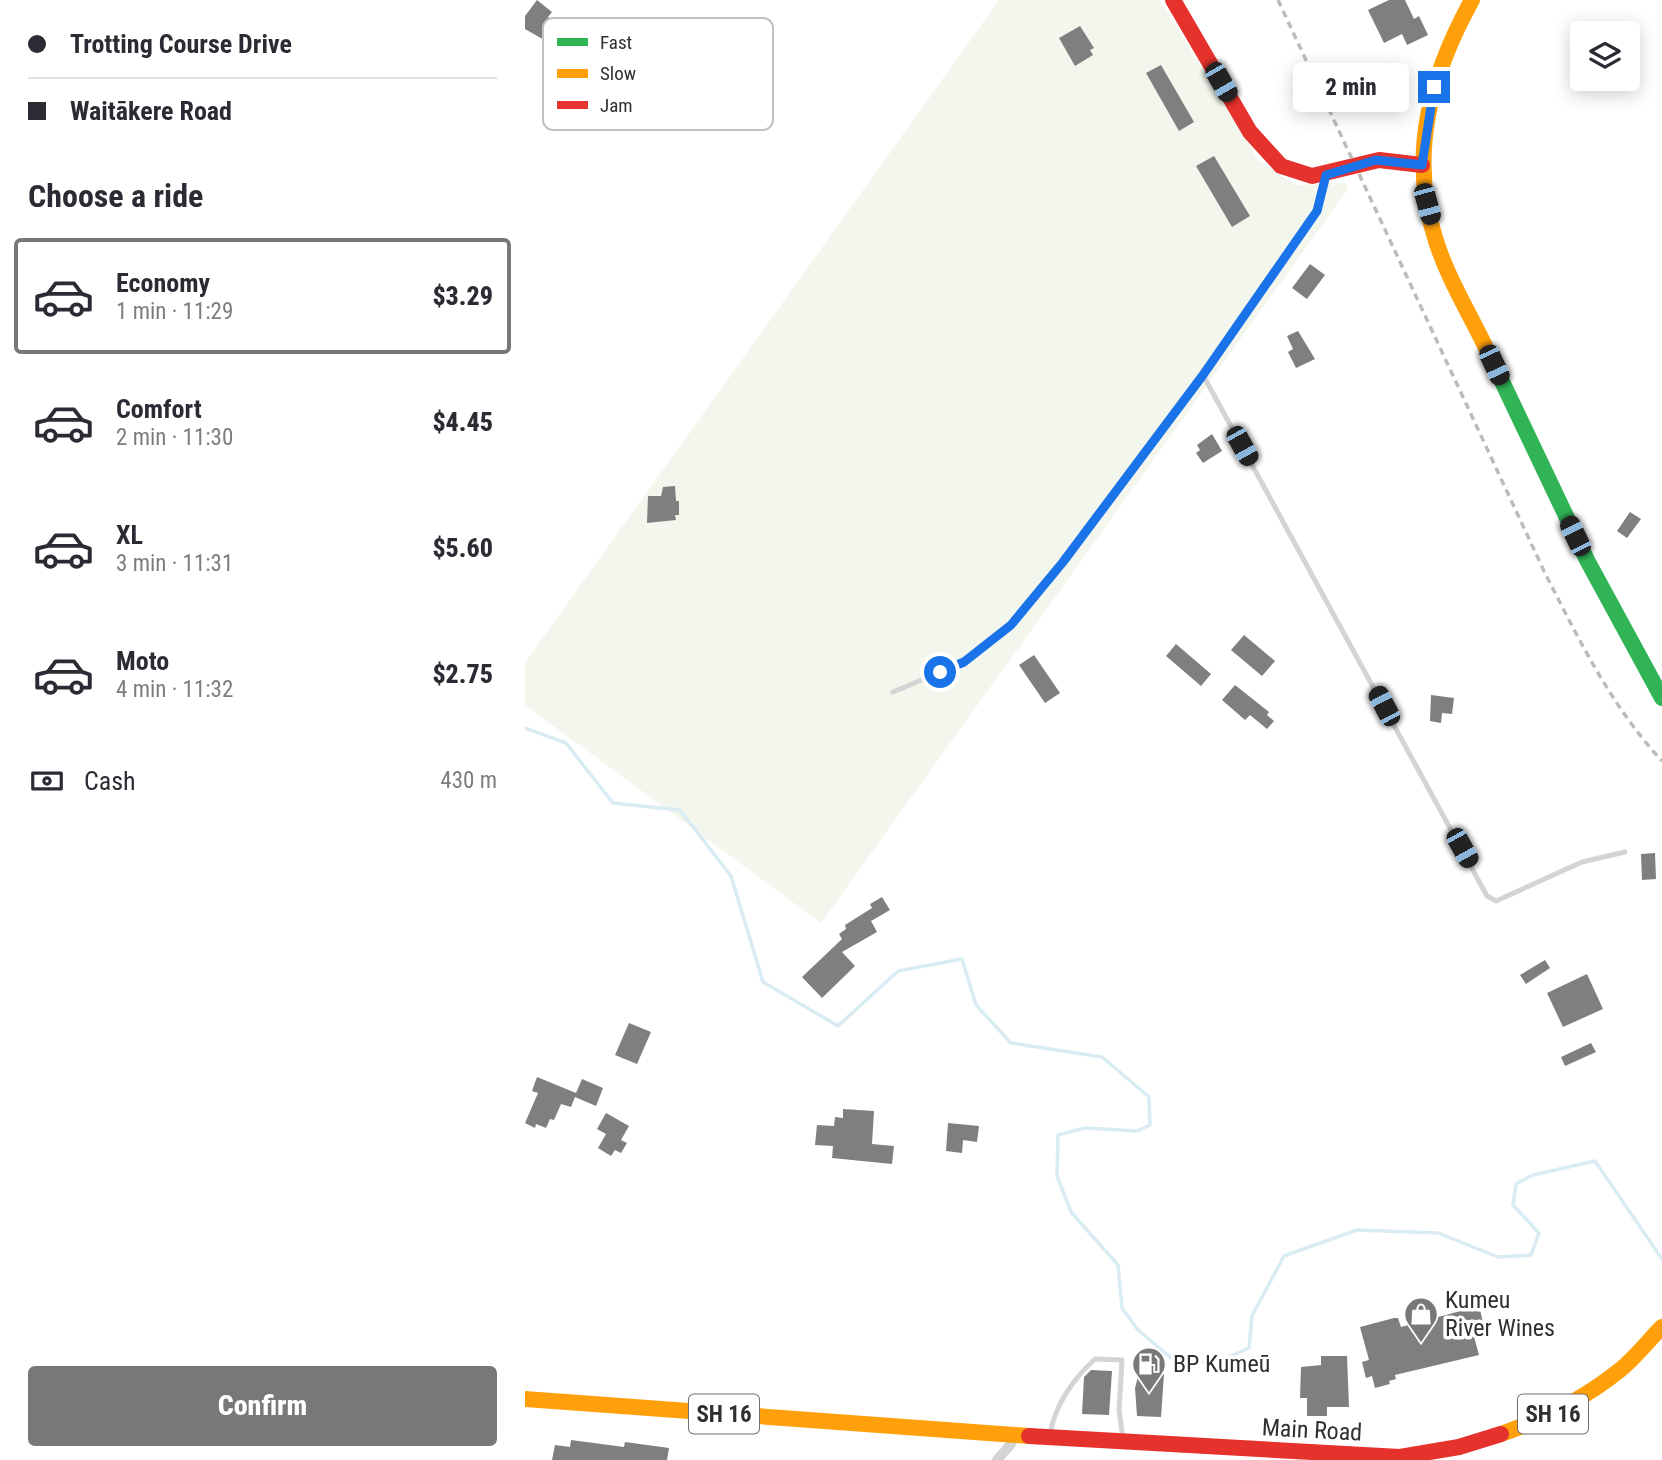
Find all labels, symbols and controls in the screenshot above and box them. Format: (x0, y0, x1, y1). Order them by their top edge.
legend (543, 18, 773, 130)
map controls (1570, 21, 1640, 91)
button: layers (1570, 21, 1640, 91)
text: Trotting Course Drive (70, 29, 292, 59)
text: Fast (600, 31, 632, 54)
car (1202, 59, 1241, 105)
text: Slow (600, 62, 636, 85)
callout: 2 min (1294, 62, 1409, 112)
route end (1418, 71, 1450, 103)
text: 2 min (1325, 74, 1377, 101)
text: Jam (600, 94, 633, 117)
text: Waitākere Road (70, 96, 232, 126)
text: Choose a ride (28, 177, 203, 215)
car (1412, 181, 1443, 227)
icon: car (32, 265, 95, 328)
text: Economy (116, 268, 210, 298)
text: $3.29 (432, 281, 493, 311)
text: 1 min · 11:29 (116, 298, 233, 325)
car (1476, 342, 1513, 388)
icon: car (32, 391, 95, 454)
text: Comfort (116, 394, 202, 424)
text: $4.45 (432, 407, 493, 437)
car (1223, 423, 1262, 469)
text: 2 min · 11:30 (116, 424, 233, 451)
car (1557, 513, 1594, 559)
icon: car (32, 517, 95, 580)
text: XL (116, 520, 143, 550)
text: $5.60 (432, 533, 493, 563)
text: 3 min · 11:31 (116, 550, 233, 577)
icon: car (32, 643, 95, 706)
text: Moto (116, 646, 169, 676)
route start (924, 656, 956, 688)
text: $2.75 (432, 659, 493, 689)
text: 4 min · 11:32 (116, 676, 233, 703)
car (1365, 683, 1404, 729)
icon: cash (28, 762, 66, 800)
text: Cash (84, 766, 136, 796)
text: 430 m (440, 767, 497, 794)
car (1443, 825, 1482, 871)
place label: Kumeu River Wines (1445, 1286, 1555, 1342)
shop icon: Kumeu River Wines (1402, 1295, 1440, 1344)
fuel station icon: BP Kumeū (1130, 1345, 1168, 1394)
place label: BP Kumeū (1173, 1350, 1270, 1378)
button: Confirm (28, 1366, 497, 1446)
road number: SH 16 (689, 1394, 759, 1434)
road number: SH 16 (1518, 1394, 1588, 1434)
street label: Main Road (1261, 1413, 1363, 1447)

